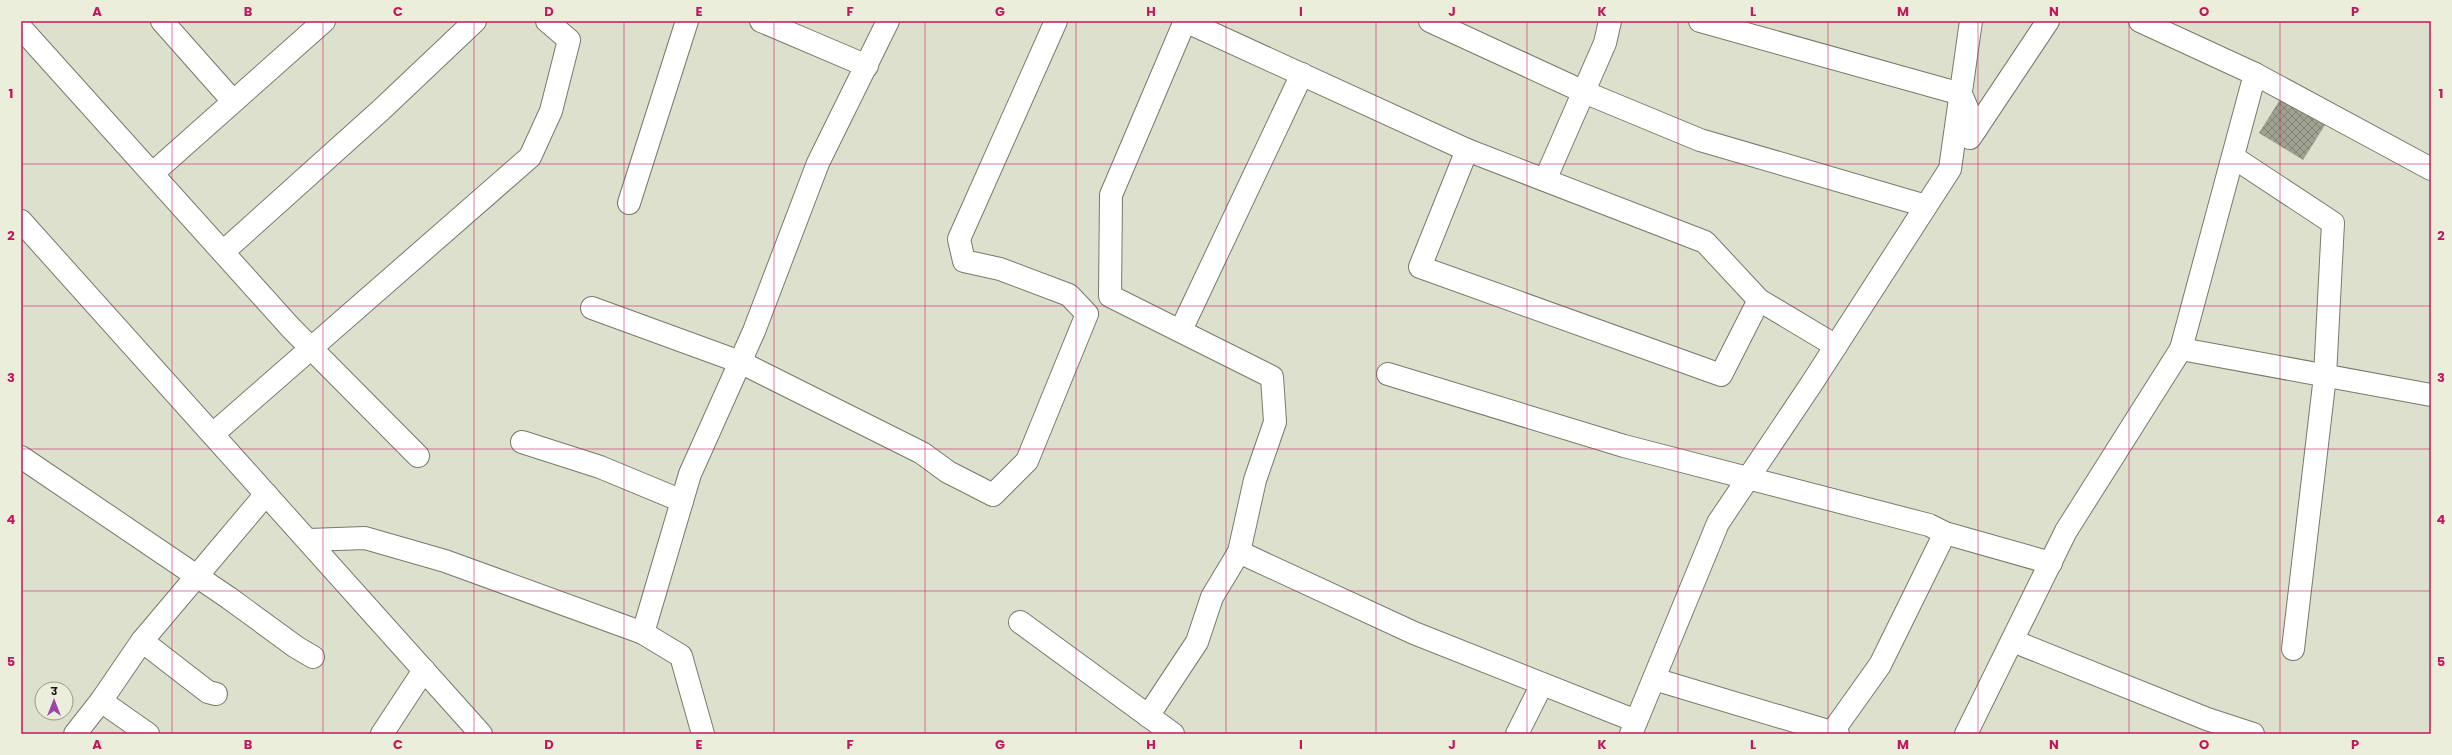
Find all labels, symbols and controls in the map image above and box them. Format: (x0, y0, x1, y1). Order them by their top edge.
text: A (92, 2, 102, 21)
text: B (244, 2, 253, 21)
text: C (393, 2, 403, 21)
text: D (544, 2, 554, 21)
text: E (695, 2, 703, 21)
text: F (846, 2, 854, 21)
text: G (995, 2, 1005, 21)
text: H (1146, 2, 1156, 21)
text: I (1299, 2, 1303, 21)
text: J (1448, 2, 1456, 21)
text: K (1597, 2, 1607, 21)
text: L (1750, 2, 1756, 21)
text: M (1897, 2, 1909, 21)
text: N (2049, 2, 2059, 21)
text: O (2199, 2, 2209, 21)
text: P (2351, 2, 2359, 21)
text: 1 (9, 84, 13, 103)
text: 1 (2439, 84, 2443, 103)
text: 2 (7, 226, 15, 245)
text: 2 (2437, 226, 2445, 245)
text: 3 (7, 368, 15, 387)
text: 3 (2437, 368, 2445, 387)
text: 4 (7, 510, 16, 529)
text: 4 (2437, 510, 2446, 529)
text: 5 (7, 652, 15, 671)
text: 5 (2437, 652, 2445, 671)
north arrow (34, 681, 74, 721)
text: उ (50, 683, 58, 699)
text: A (92, 735, 102, 754)
text: B (244, 735, 253, 754)
text: C (393, 735, 403, 754)
text: D (544, 735, 554, 754)
text: E (695, 735, 703, 754)
text: F (846, 735, 854, 754)
text: G (995, 735, 1005, 754)
text: H (1146, 735, 1156, 754)
text: I (1299, 735, 1303, 754)
text: J (1448, 735, 1456, 754)
text: K (1597, 735, 1607, 754)
text: L (1750, 735, 1756, 754)
text: M (1897, 735, 1909, 754)
text: N (2049, 735, 2059, 754)
text: O (2199, 735, 2209, 754)
text: P (2351, 735, 2359, 754)

